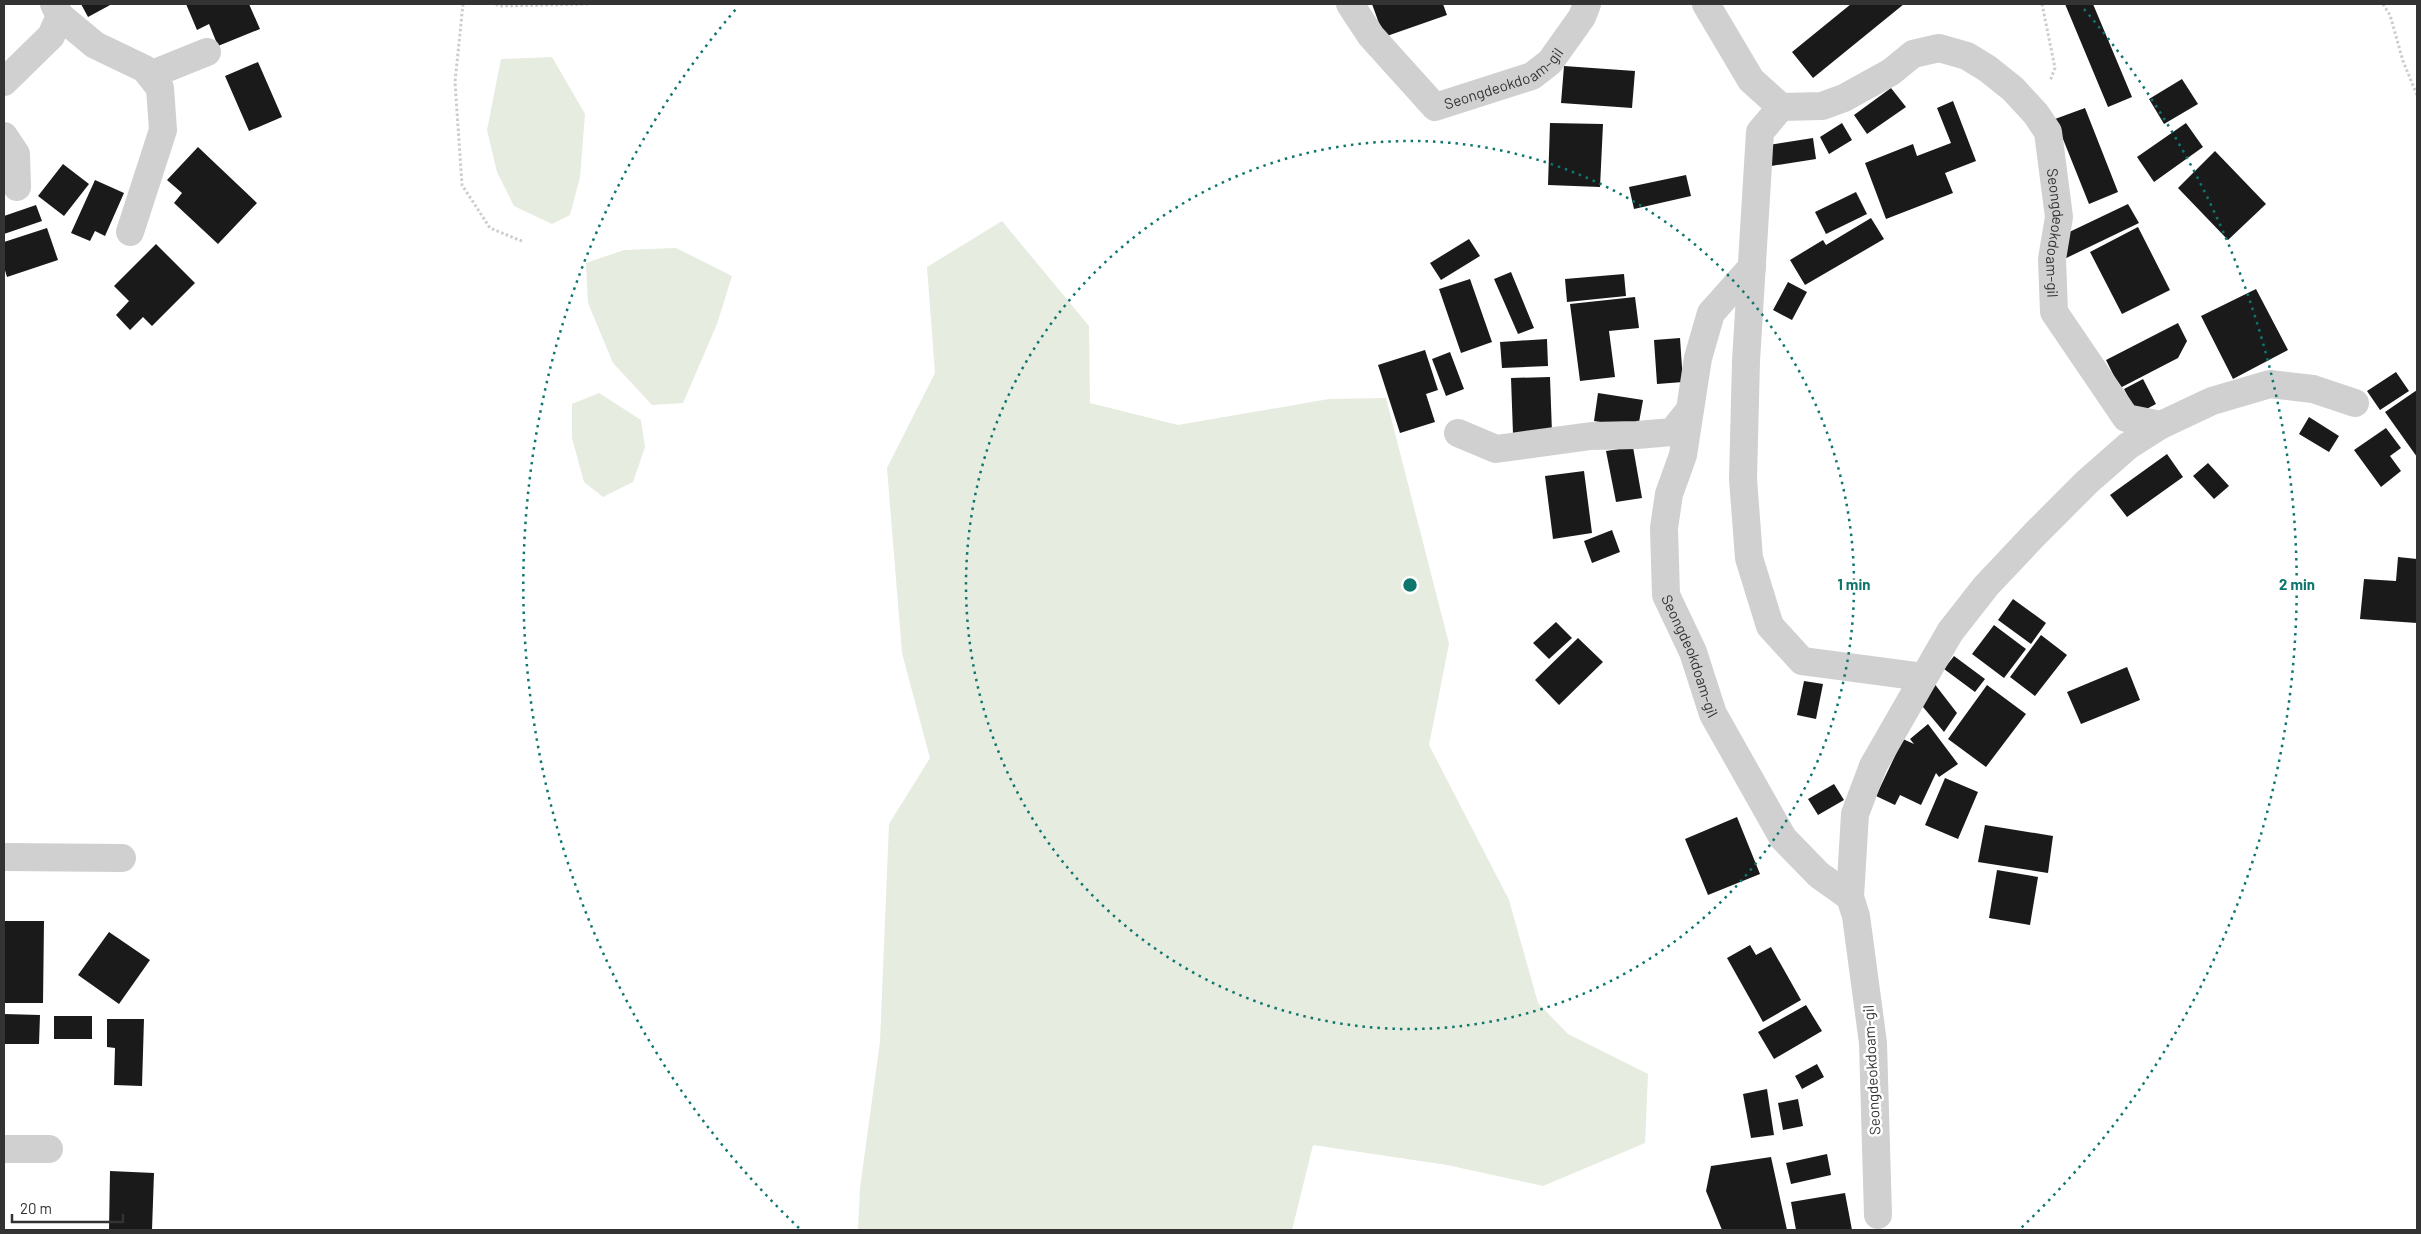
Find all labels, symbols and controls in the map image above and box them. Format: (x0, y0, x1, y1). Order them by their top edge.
street label: Seongdeokdoam-gil (1442, 44, 1566, 113)
street label: Seongdeokdoam-gil (2043, 167, 2068, 298)
text: 1 min (1838, 575, 1870, 593)
text: 2 min (2279, 575, 2315, 593)
centre of rings (1401, 576, 1419, 594)
street label: Seongdeokdoam-gil (1658, 592, 1722, 721)
street label: Seongdeokdoam-gil (1859, 1005, 1883, 1135)
scale bar (12, 1192, 124, 1224)
text: 20 m (20, 1199, 52, 1217)

